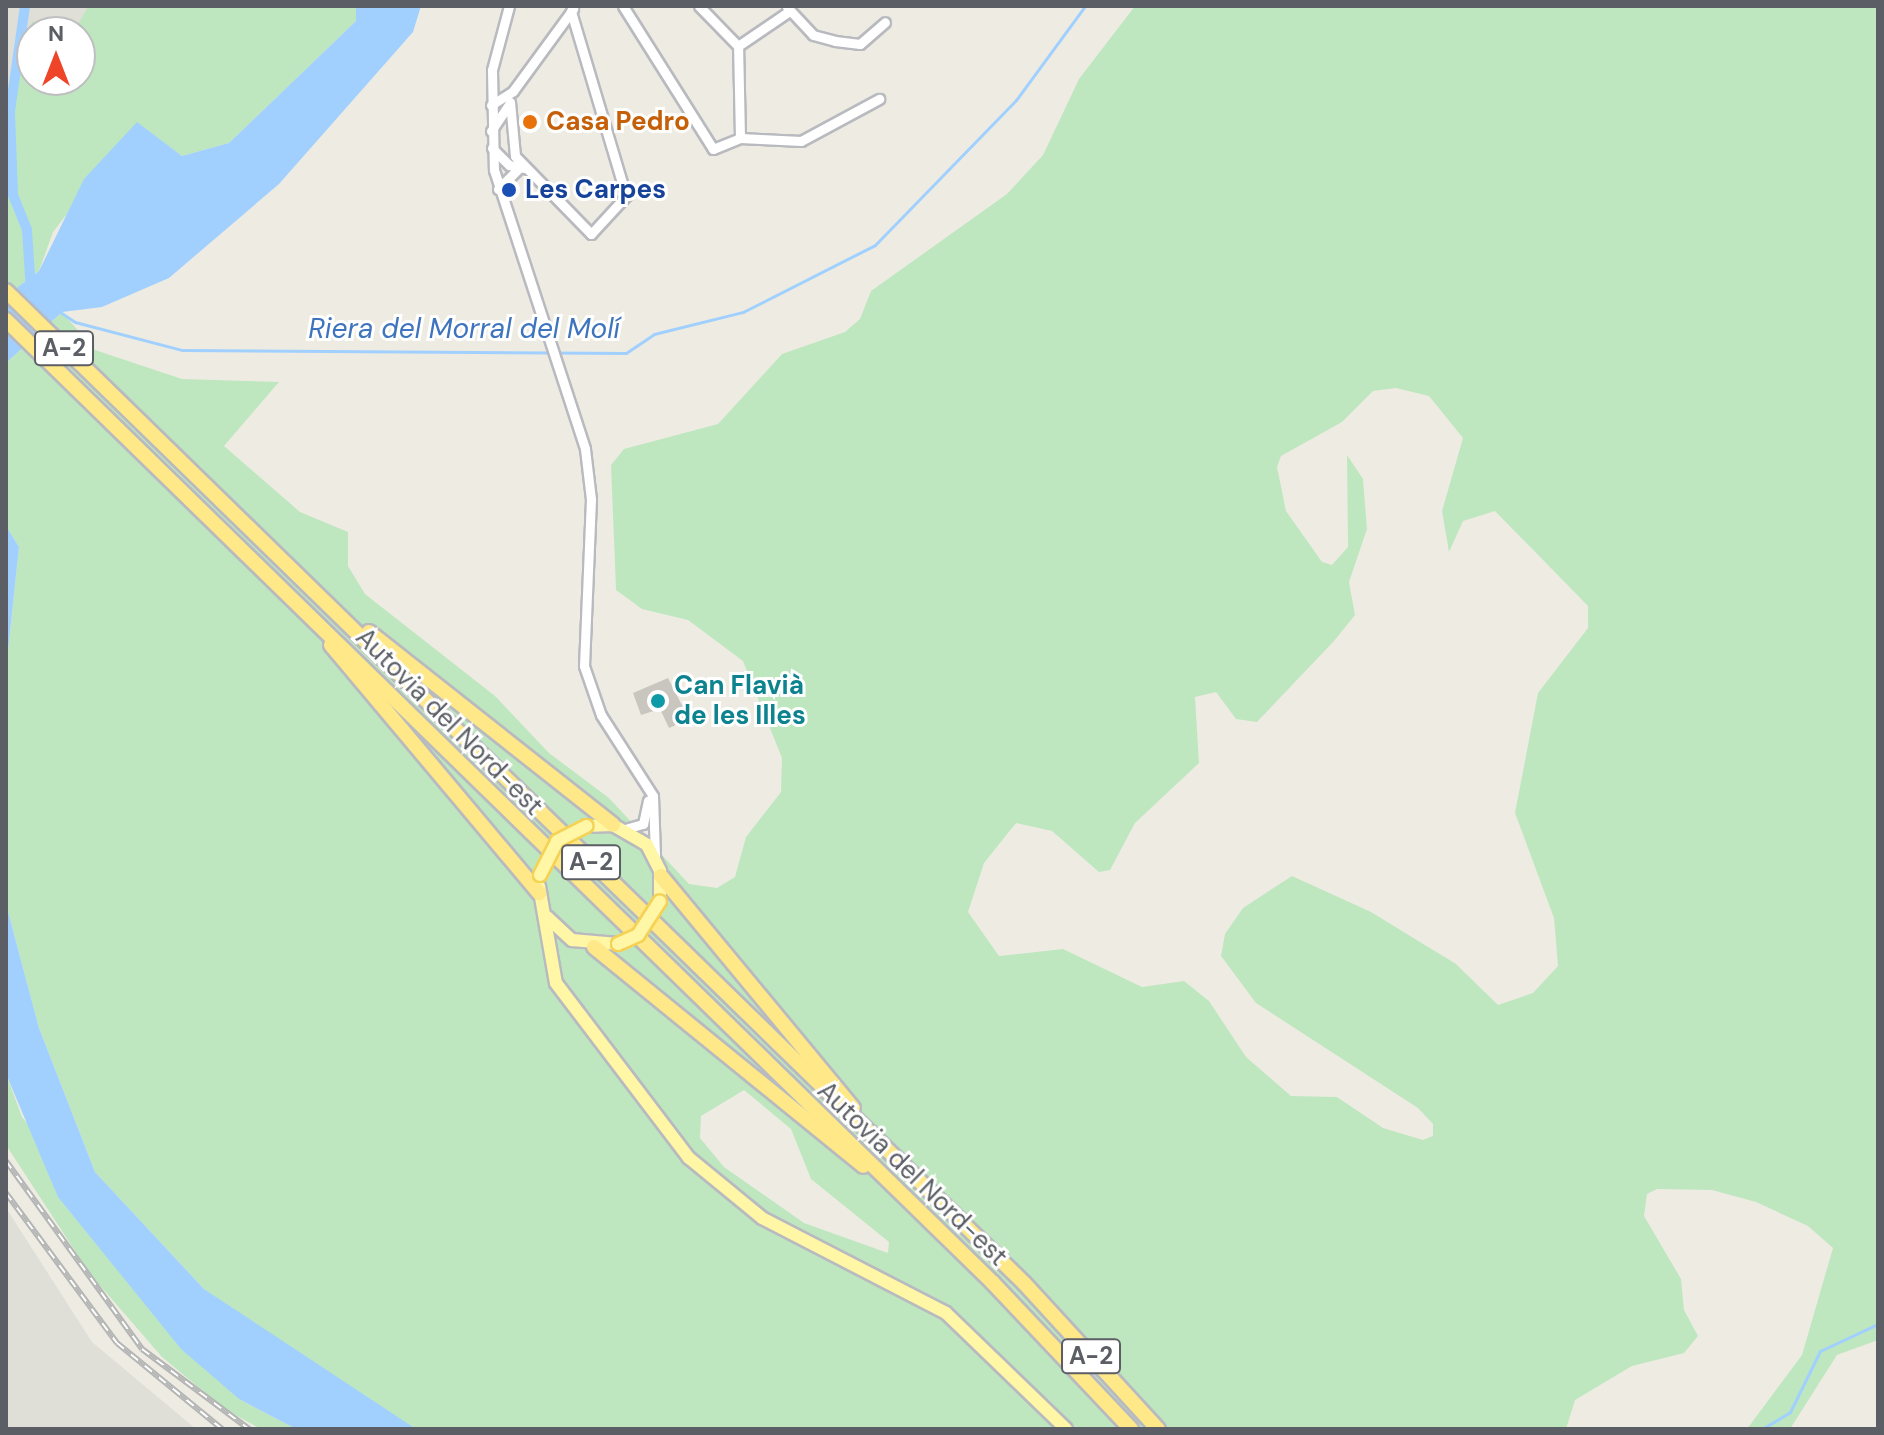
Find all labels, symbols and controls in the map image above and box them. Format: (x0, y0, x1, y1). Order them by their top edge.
north arrow (16, 16, 96, 96)
text: N (48, 19, 64, 48)
place label: Casa Pedro (546, 106, 690, 138)
marker: Casa Pedro (521, 113, 539, 131)
place label: Les Carpes (525, 174, 666, 206)
marker: Les Carpes (500, 181, 518, 199)
water label: Riera del Morral del Molí (308, 312, 620, 346)
road number: A-2 (34, 328, 94, 368)
street label: Autovia del Nord-est (349, 622, 549, 822)
place label: Can Flavià de les Illes (674, 670, 806, 732)
marker: Can Flavià de les Illes (649, 692, 667, 710)
road number: A-2 (561, 842, 621, 882)
street label: Autovia del Nord-est (811, 1075, 1013, 1273)
road number: A-2 (1061, 1336, 1121, 1376)

